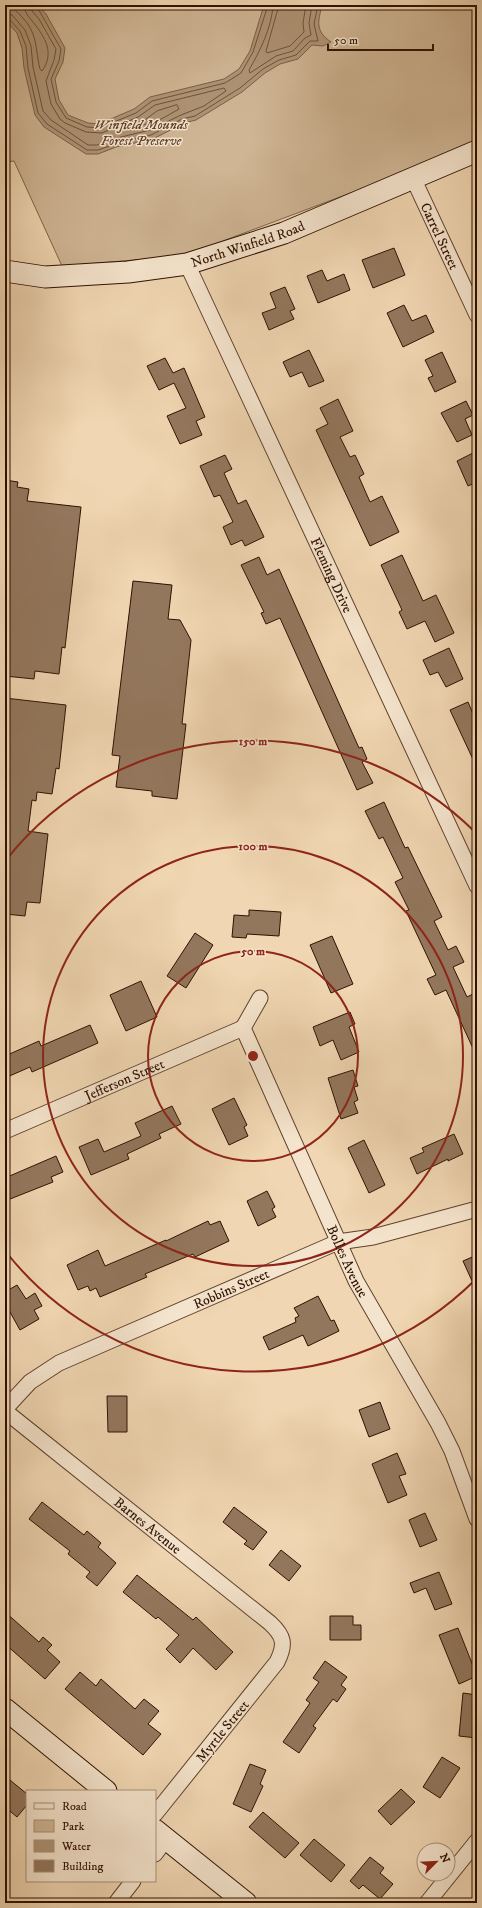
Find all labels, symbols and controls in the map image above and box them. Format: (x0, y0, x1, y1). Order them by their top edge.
scale bar (328, 26, 433, 52)
text: 50 m (334, 33, 358, 48)
park label: Winfield Mounds Forest Preserve (94, 116, 189, 150)
street label: Carrel Street (416, 200, 463, 273)
street label: North Winfield Road (189, 217, 308, 272)
street label: Fleming Drive (306, 535, 356, 616)
text: 150 m (239, 734, 267, 749)
text: 100 m (239, 839, 267, 854)
text: 50 m (240, 944, 265, 959)
centre of rings (246, 1049, 260, 1063)
street label: Jefferson Street (80, 1055, 168, 1106)
street label: Bolles Avenue (322, 1222, 372, 1301)
street label: Robbins Street (191, 1265, 273, 1314)
street label: Barnes Avenue (110, 1494, 185, 1559)
street label: Myrtle Street (192, 1696, 254, 1766)
legend (26, 1790, 156, 1882)
text: Road (62, 1799, 87, 1814)
text: Park (62, 1819, 84, 1834)
text: Water (61, 1839, 91, 1854)
north arrow (416, 1842, 456, 1882)
text: N (436, 1851, 452, 1865)
text: Building (62, 1859, 103, 1874)

